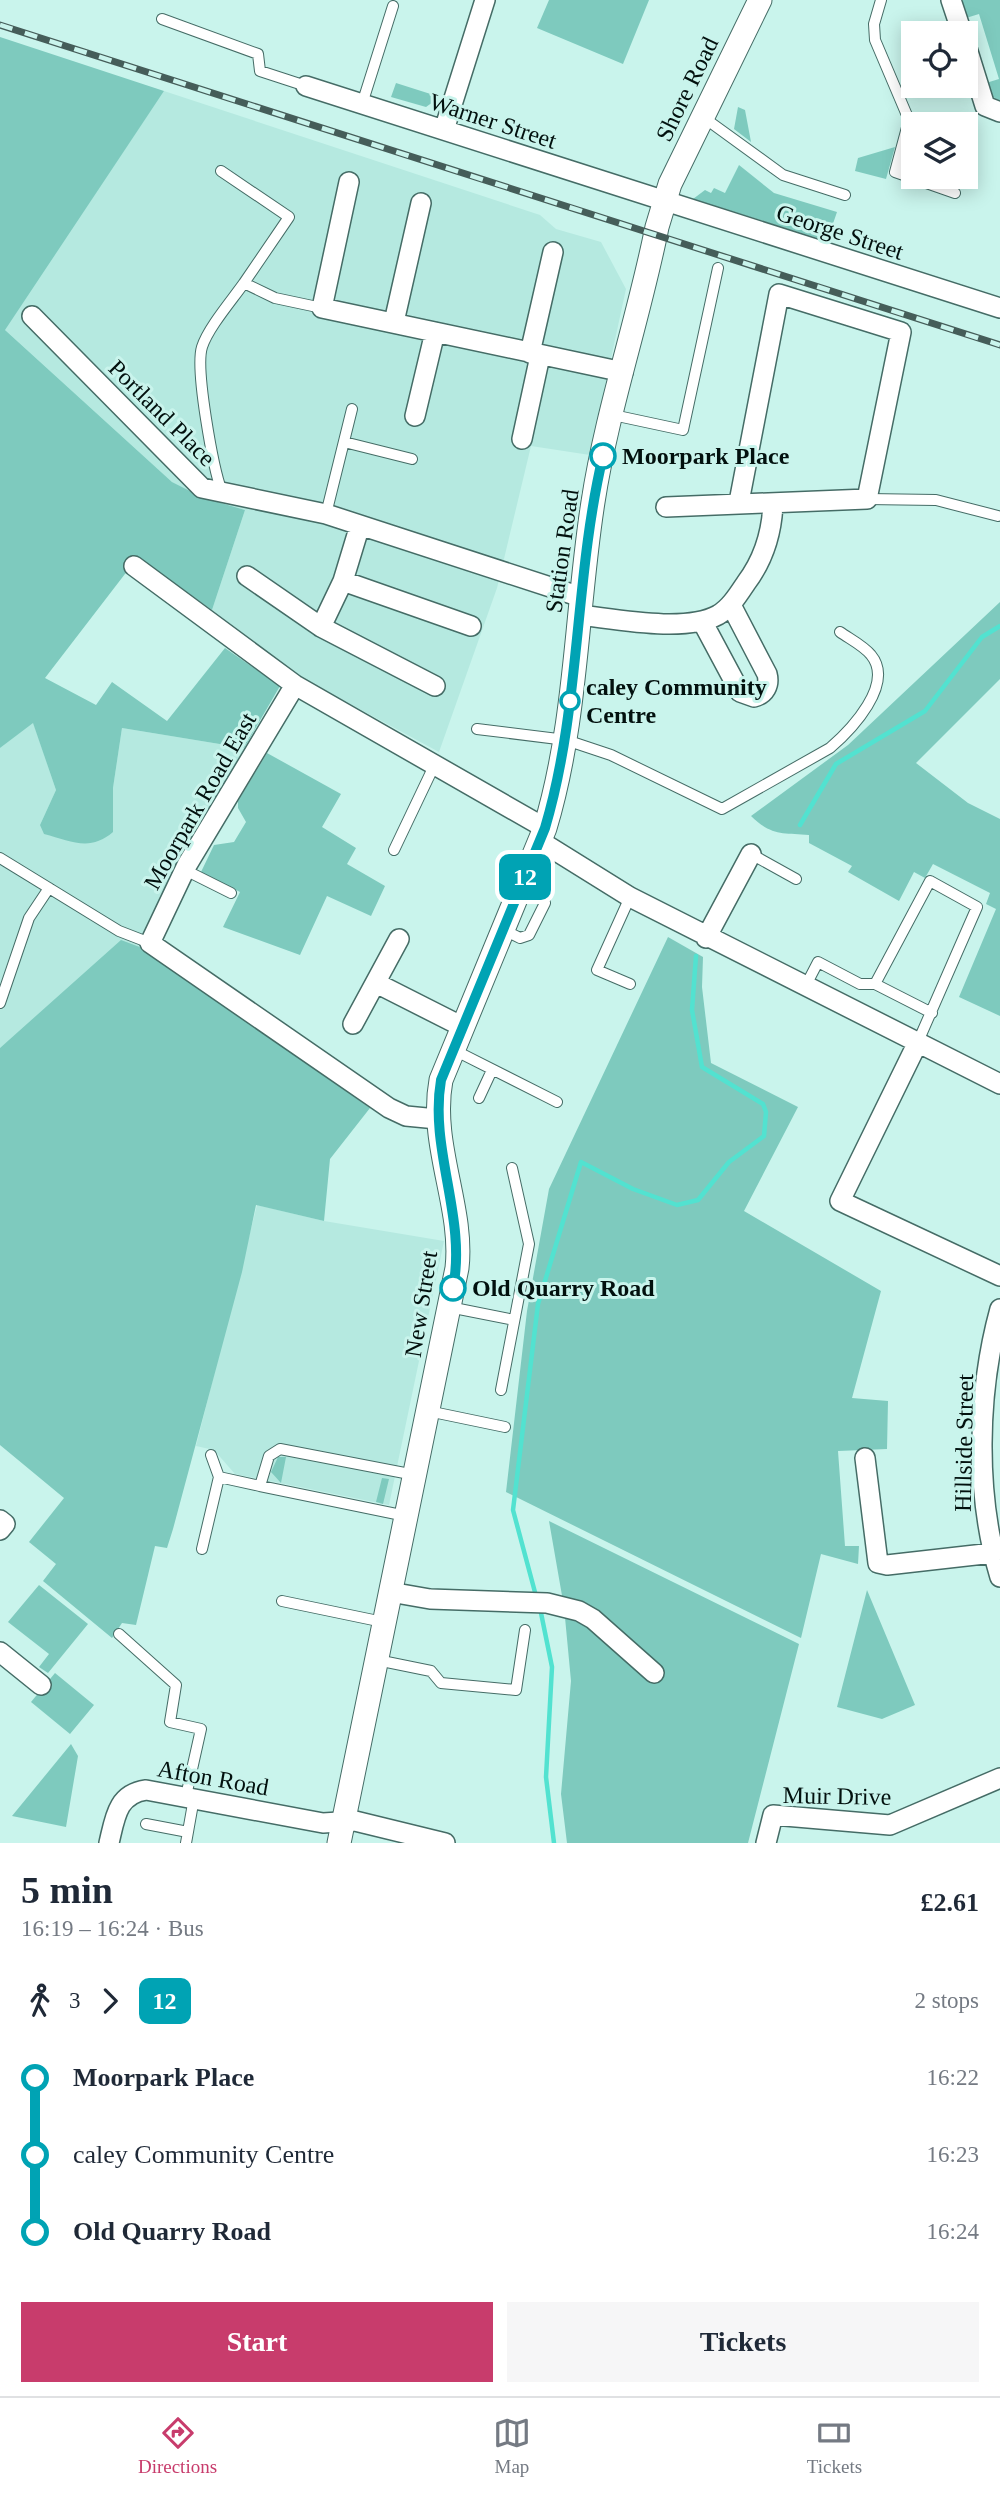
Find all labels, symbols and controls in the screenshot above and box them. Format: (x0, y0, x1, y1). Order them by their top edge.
map controls (901, 21, 978, 189)
button: locate (901, 21, 978, 98)
street label: Shore Road (651, 33, 723, 145)
street label: Warner Street (426, 88, 560, 154)
button: layers (901, 112, 978, 189)
street label: George Street (773, 199, 907, 265)
street label: Portland Place (104, 355, 220, 471)
marker: Moorpark Place (590, 443, 616, 469)
place label: Moorpark Place (622, 443, 790, 469)
street label: Station Road (540, 487, 584, 615)
place label: caley Community Centre (586, 674, 767, 728)
marker: caley Community Centre (560, 691, 580, 711)
street label: Moorpark Road East (139, 708, 261, 894)
line badge: 12 (494, 854, 556, 900)
text: 12 (513, 864, 537, 890)
street label: New Street (400, 1249, 442, 1359)
marker: Old Quarry Road (440, 1275, 466, 1301)
place label: Old Quarry Road (472, 1275, 655, 1301)
street label: Hillside Street (950, 1373, 978, 1512)
street label: Afton Road (155, 1755, 271, 1801)
street label: Muir Drive (782, 1782, 892, 1810)
text: 5 min (21, 1869, 113, 1911)
text: £2.61 (921, 1888, 979, 1917)
text: 16:19 – 16:24 · Bus (21, 1916, 204, 1941)
icon: walk (21, 1982, 59, 2020)
icon: forward (91, 1982, 129, 2020)
text: 3 (69, 1988, 81, 2013)
text: 12 (153, 1988, 177, 2014)
text: 2 stops (914, 1988, 979, 2013)
text: Moorpark Place (73, 2063, 254, 2092)
text: 16:22 (927, 2065, 979, 2090)
text: caley Community Centre (73, 2140, 334, 2169)
text: 16:23 (927, 2142, 979, 2167)
text: Old Quarry Road (73, 2217, 271, 2246)
text: 16:24 (927, 2219, 979, 2244)
button: Start (21, 2302, 493, 2382)
button: Tickets (507, 2302, 979, 2382)
tab: Directions (138, 2414, 217, 2478)
tab: Map (493, 2414, 531, 2478)
tab: Tickets (807, 2414, 862, 2478)

